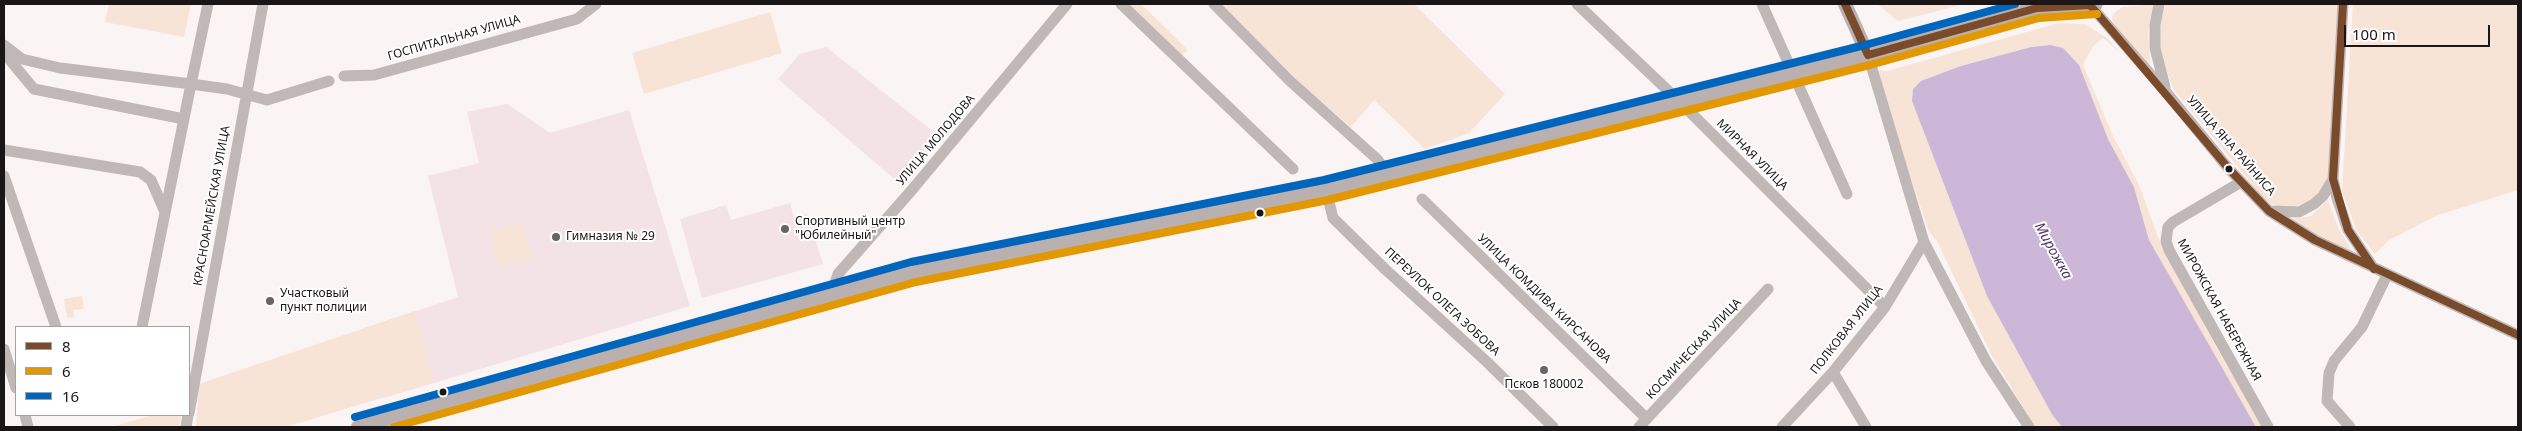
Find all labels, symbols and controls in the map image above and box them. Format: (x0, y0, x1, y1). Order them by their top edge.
street label: ГОСПИТАЛЬНАЯ УЛИЦА (386, 12, 522, 64)
scale bar (2347, 15, 2493, 47)
text: 100 m (2352, 24, 2396, 44)
street label: УЛИЦА МОЛОДОВА (894, 92, 978, 188)
street label: УЛИЦА ЯНА РАЙНИСА (2184, 93, 2278, 199)
street label: МИРНАЯ УЛИЦА (1713, 116, 1791, 194)
street label: КРАСНОАРМЕЙСКАЯ УЛИЦА (191, 125, 233, 287)
unlabelled marker (2224, 164, 2234, 174)
unlabelled marker (1255, 208, 1265, 218)
place label: Спортивный центр "Юбилейный" (795, 215, 905, 243)
water label: Мирожка (2031, 220, 2075, 282)
marker: Спортивный центр "Юбилейный" (779, 223, 791, 235)
place label: Гимназия № 29 (566, 230, 655, 244)
marker: Гимназия № 29 (550, 231, 562, 243)
street label: УЛИЦА КОМДИВА КИРСАНОВА (1474, 231, 1614, 367)
street label: МИРОЖСКАЯ НАБЕРЕЖНАЯ (2174, 237, 2264, 383)
street label: ПЕРЕУЛОК ОЛЕГА ЗОБОВА (1382, 245, 1502, 359)
street label: ПОЛКОВАЯ УЛИЦА (1808, 283, 1886, 377)
place label: Участковый пункт полиции (280, 287, 367, 315)
marker: Участковый пункт полиции (264, 295, 276, 307)
street label: КОСМИЧЕСКАЯ УЛИЦА (1643, 296, 1745, 402)
legend (15, 326, 190, 416)
text: 8 (62, 336, 71, 356)
text: 6 (62, 361, 71, 381)
marker: Псков 180002 (1538, 364, 1550, 376)
place label: Псков 180002 (1504, 378, 1584, 392)
text: 16 (62, 386, 79, 406)
unlabelled marker (438, 387, 448, 397)

